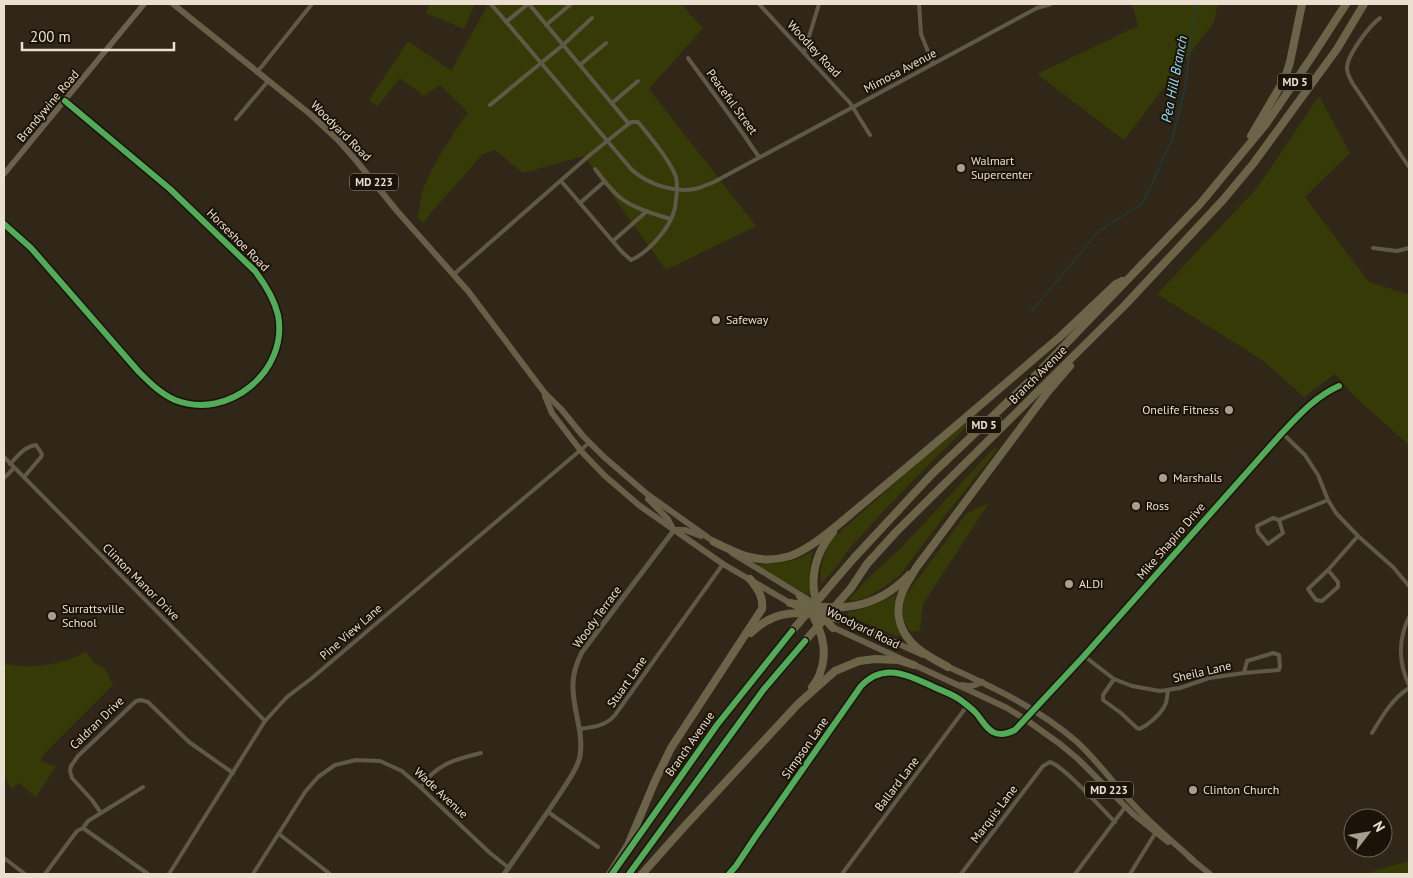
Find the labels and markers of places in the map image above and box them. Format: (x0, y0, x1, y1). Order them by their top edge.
place label: Walmart Supercenter (971, 153, 1032, 182)
marker: Walmart Supercenter (955, 162, 967, 174)
place label: Safeway (726, 312, 769, 327)
marker: Safeway (710, 314, 722, 326)
place label: Onelife Fitness (1142, 402, 1219, 417)
marker: Onelife Fitness (1223, 404, 1235, 416)
place label: Marshalls (1173, 470, 1222, 485)
marker: Marshalls (1157, 472, 1169, 484)
place label: Ross (1146, 498, 1169, 513)
marker: Ross (1130, 500, 1142, 512)
place label: ALDI (1079, 576, 1104, 591)
marker: ALDI (1063, 578, 1075, 590)
place label: Surrattsville School (62, 601, 124, 630)
marker: Surrattsville School (46, 610, 58, 622)
place label: Clinton Church (1203, 782, 1279, 797)
marker: Clinton Church (1187, 784, 1199, 796)

